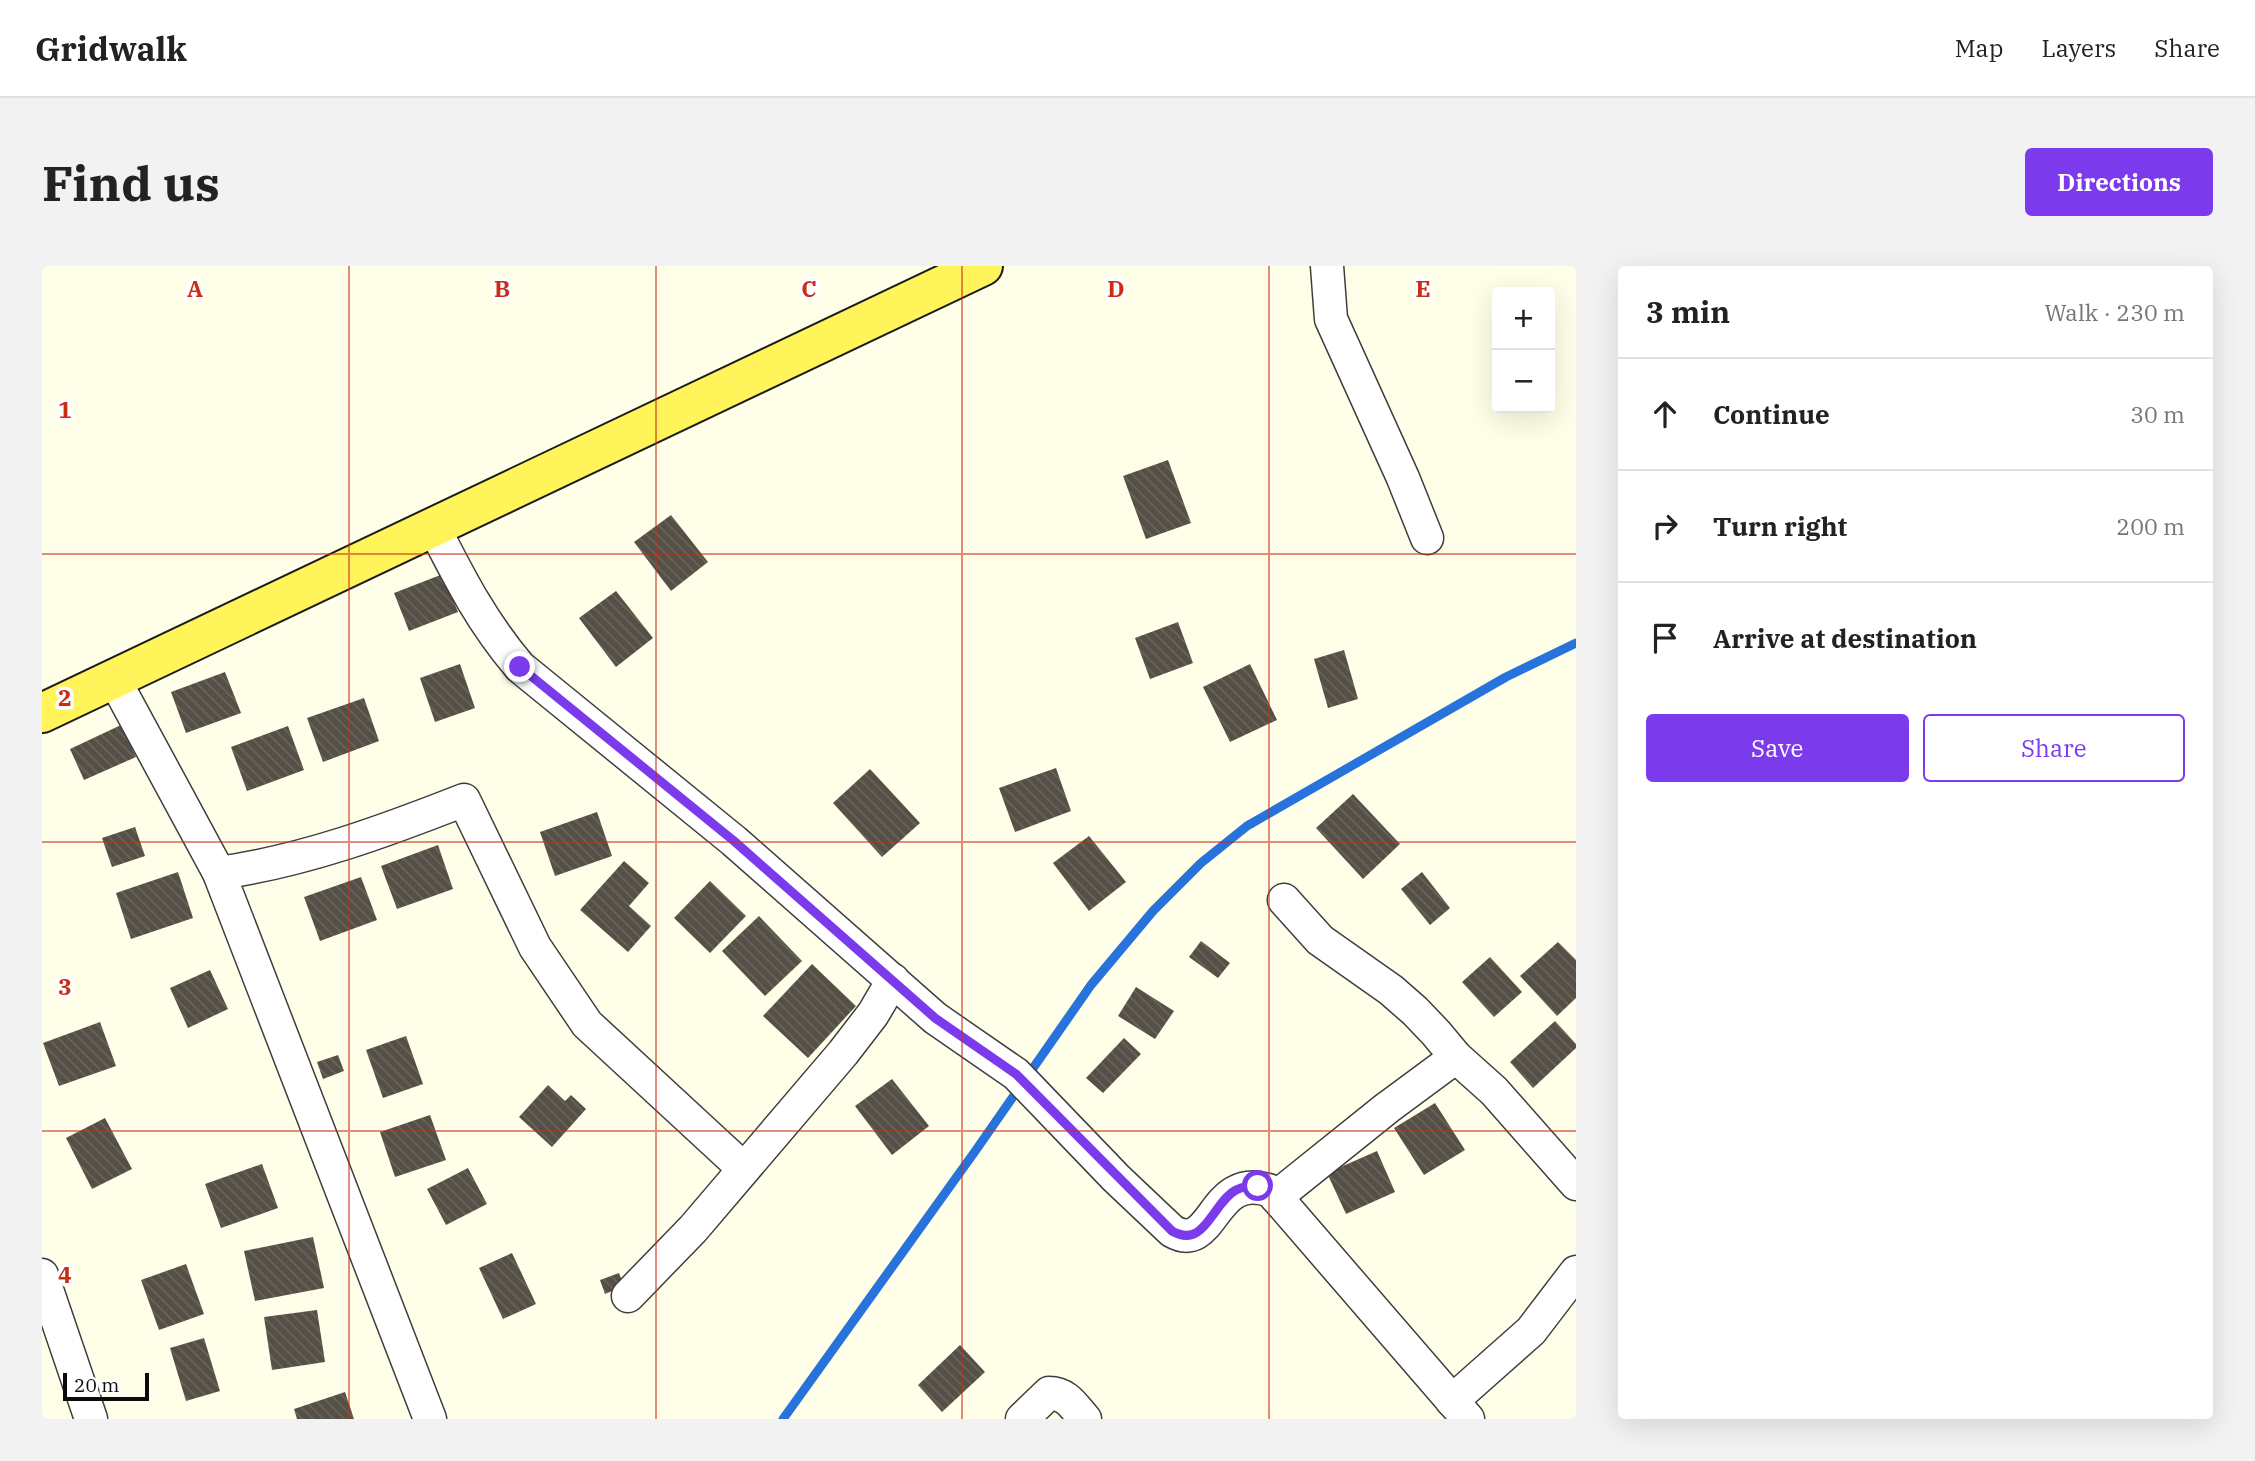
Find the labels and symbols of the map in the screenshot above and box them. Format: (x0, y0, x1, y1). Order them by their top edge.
text: A (187, 273, 203, 303)
text: B (494, 273, 510, 303)
text: C (801, 273, 817, 303)
text: D (1107, 273, 1125, 303)
text: E (1415, 273, 1431, 303)
text: 1 (58, 394, 72, 424)
route end (504, 651, 535, 682)
text: 2 (58, 682, 72, 712)
text: 3 (58, 971, 72, 1001)
route start (1242, 1170, 1273, 1201)
text: 4 (58, 1259, 72, 1289)
scale bar (63, 1370, 149, 1402)

